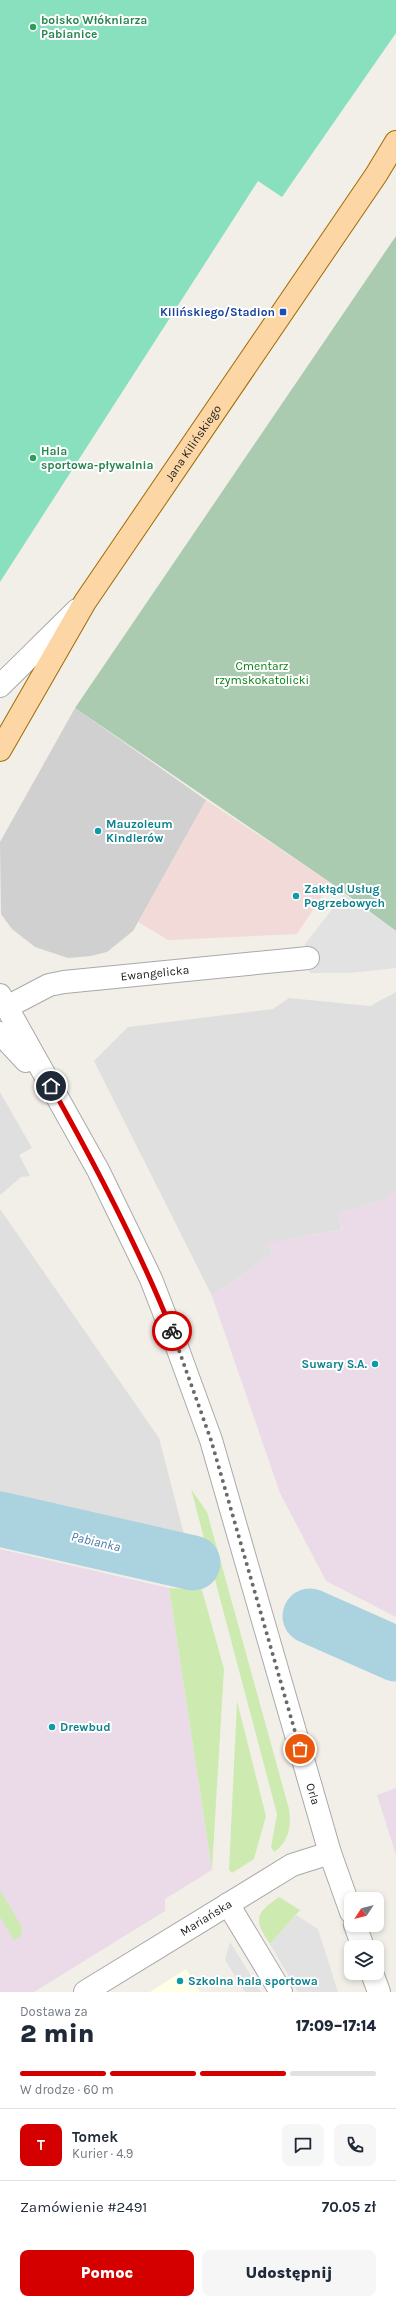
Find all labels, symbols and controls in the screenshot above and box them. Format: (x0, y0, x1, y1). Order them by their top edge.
place label: boisko Włókniarza Pabianice (41, 13, 147, 41)
marker: boisko Włókniarza Pabianice (28, 22, 38, 32)
place label: Kilińskiego/Stadion (160, 305, 275, 319)
marker: Kilińskiego/Stadion (278, 307, 288, 317)
street label: Jana Kilińskiego (162, 402, 224, 484)
place label: Hala sportowa-pływalnia (41, 444, 154, 472)
marker: Hala sportowa-pływalnia (28, 453, 38, 463)
park label: Cmentarz rzymskokatolicki (215, 659, 309, 687)
place label: Mauzoleum Kindlerów (106, 817, 173, 845)
marker: Mauzoleum Kindlerów (93, 826, 103, 836)
place label: Zakłąd Usług Pogrzebowych (304, 882, 385, 910)
marker: Zakłąd Usług Pogrzebowych (291, 891, 301, 901)
street label: Ewangelicka (120, 963, 190, 983)
pin (34, 1069, 68, 1103)
icon: home (40, 1075, 62, 1097)
courier (152, 1311, 192, 1351)
icon: bike (161, 1320, 183, 1342)
place label: Suwary S.A. (302, 1357, 367, 1371)
marker: Suwary S.A. (370, 1359, 380, 1369)
water label: Pabianka (70, 1529, 122, 1555)
place label: Drewbud (60, 1720, 111, 1734)
marker: Drewbud (47, 1722, 57, 1732)
pin (283, 1732, 317, 1766)
icon: bag (289, 1738, 311, 1760)
street label: Orla (303, 1781, 323, 1807)
north arrow (344, 1892, 384, 1932)
map controls (344, 1892, 384, 1980)
street label: Mariańska (178, 1897, 235, 1939)
button: layers (344, 1940, 384, 1980)
place label: Szkolna hala sportowa (188, 1974, 318, 1988)
marker: Szkolna hala sportowa (175, 1976, 185, 1986)
text: Dostawa za (20, 2004, 88, 2019)
text: 17:09–17:14 (296, 2017, 376, 2035)
text: 2 min (20, 2018, 95, 2049)
text: W drodze · 60 m (20, 2082, 114, 2097)
button: chat (282, 2124, 324, 2166)
button: phone (334, 2124, 376, 2166)
text: Tomek (72, 2128, 118, 2146)
text: T (37, 2136, 45, 2154)
text: Kurier · 4.9 (72, 2146, 133, 2161)
text: Zamówienie #2491 (20, 2198, 147, 2216)
text: 70.05 zł (322, 2198, 376, 2216)
button: Pomoc (20, 2250, 194, 2296)
button: Udostępnij (202, 2250, 376, 2296)

